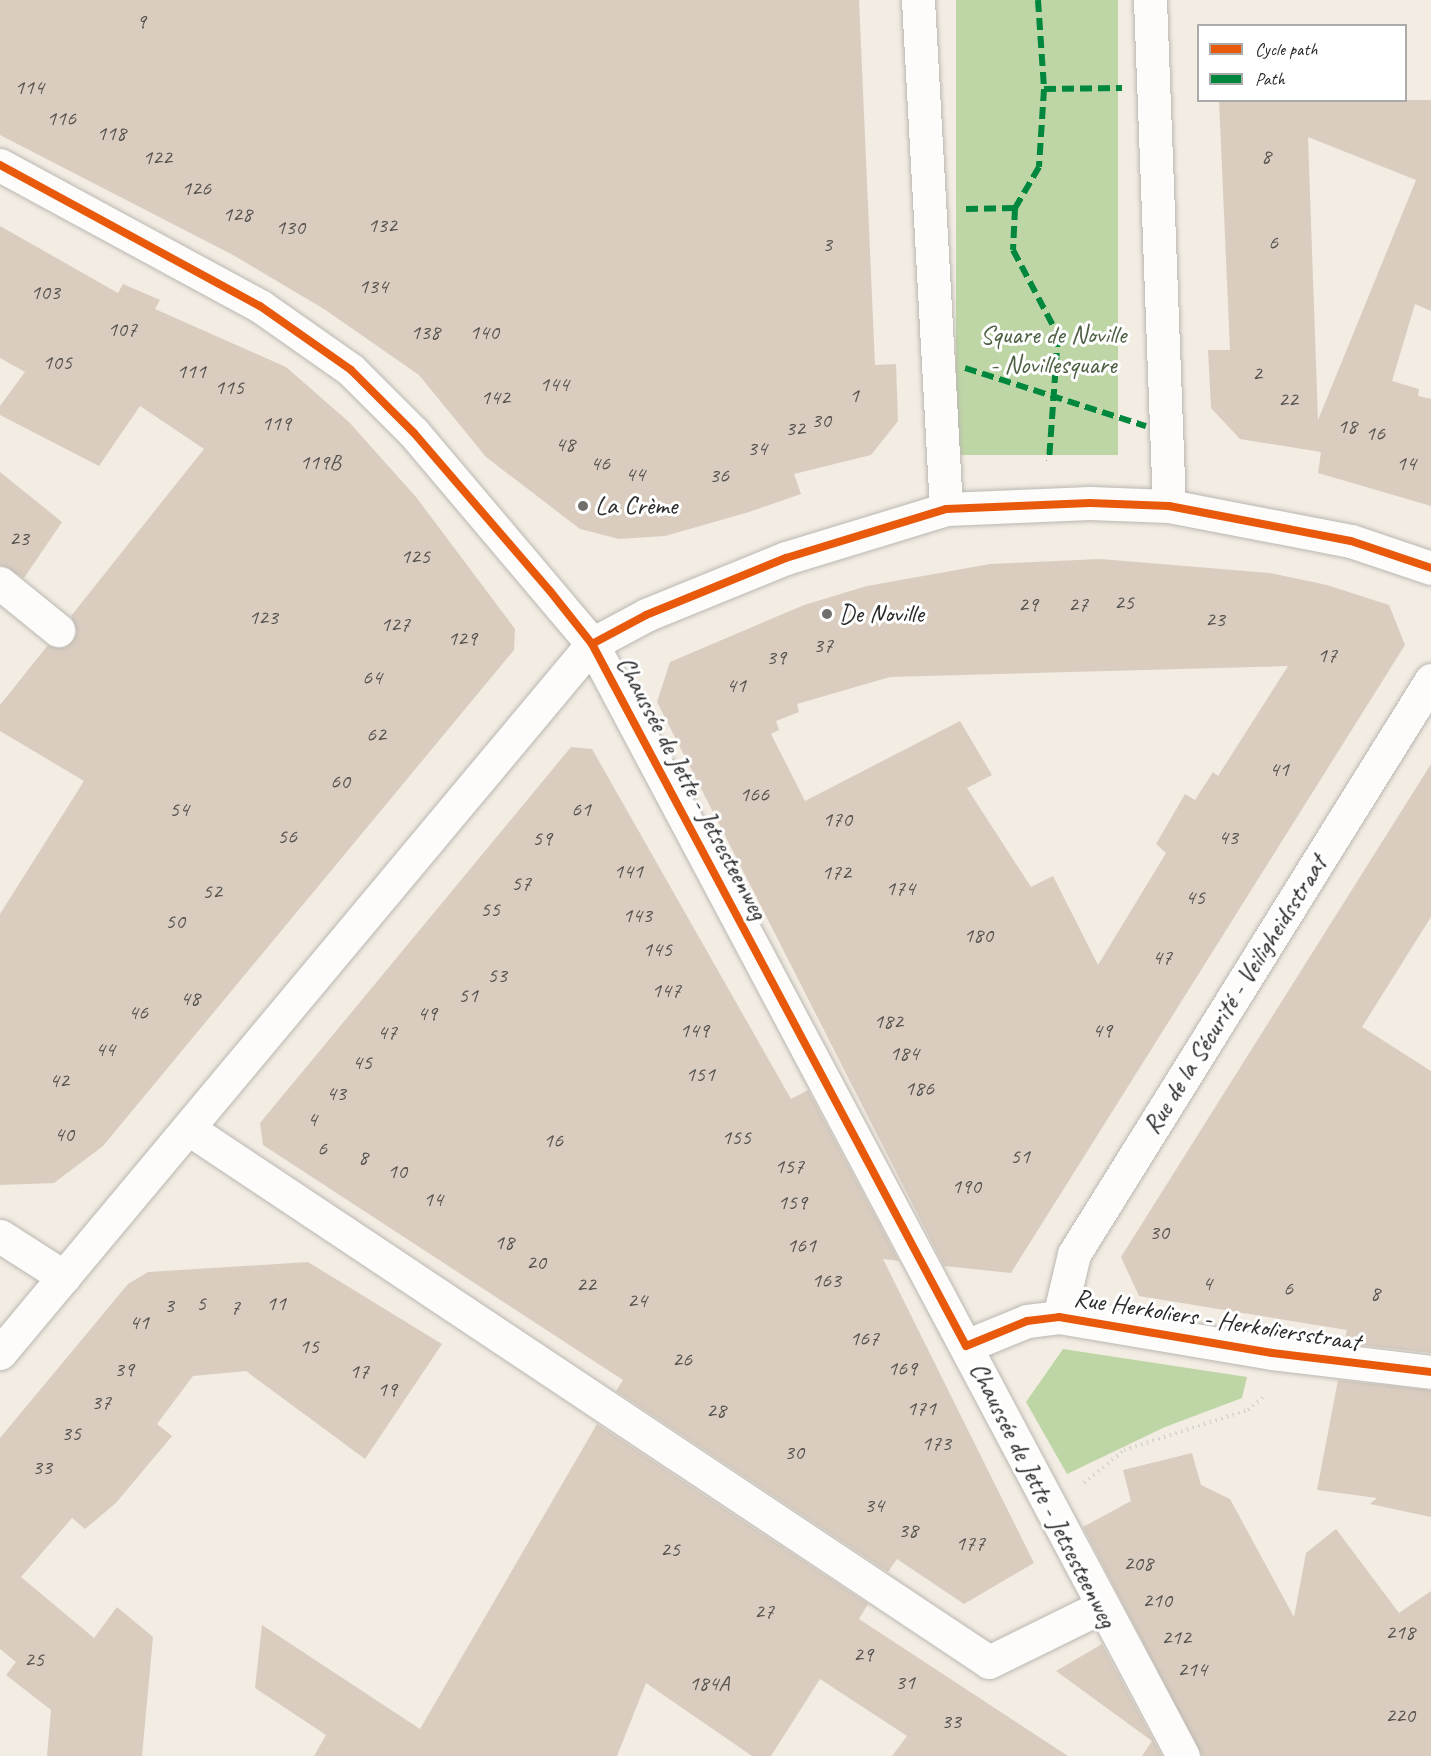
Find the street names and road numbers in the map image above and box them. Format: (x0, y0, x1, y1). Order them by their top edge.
street label: Chaussée de Jette - Jetsesteenweg (609, 651, 775, 925)
street label: Rue de la Sécurité - Veiligheidsstraat (1136, 850, 1334, 1140)
street label: Rue Herkoliers - Herkoliersstraat (1072, 1282, 1362, 1358)
street label: Chaussée de Jette - Jetsesteenweg (963, 1357, 1123, 1633)

